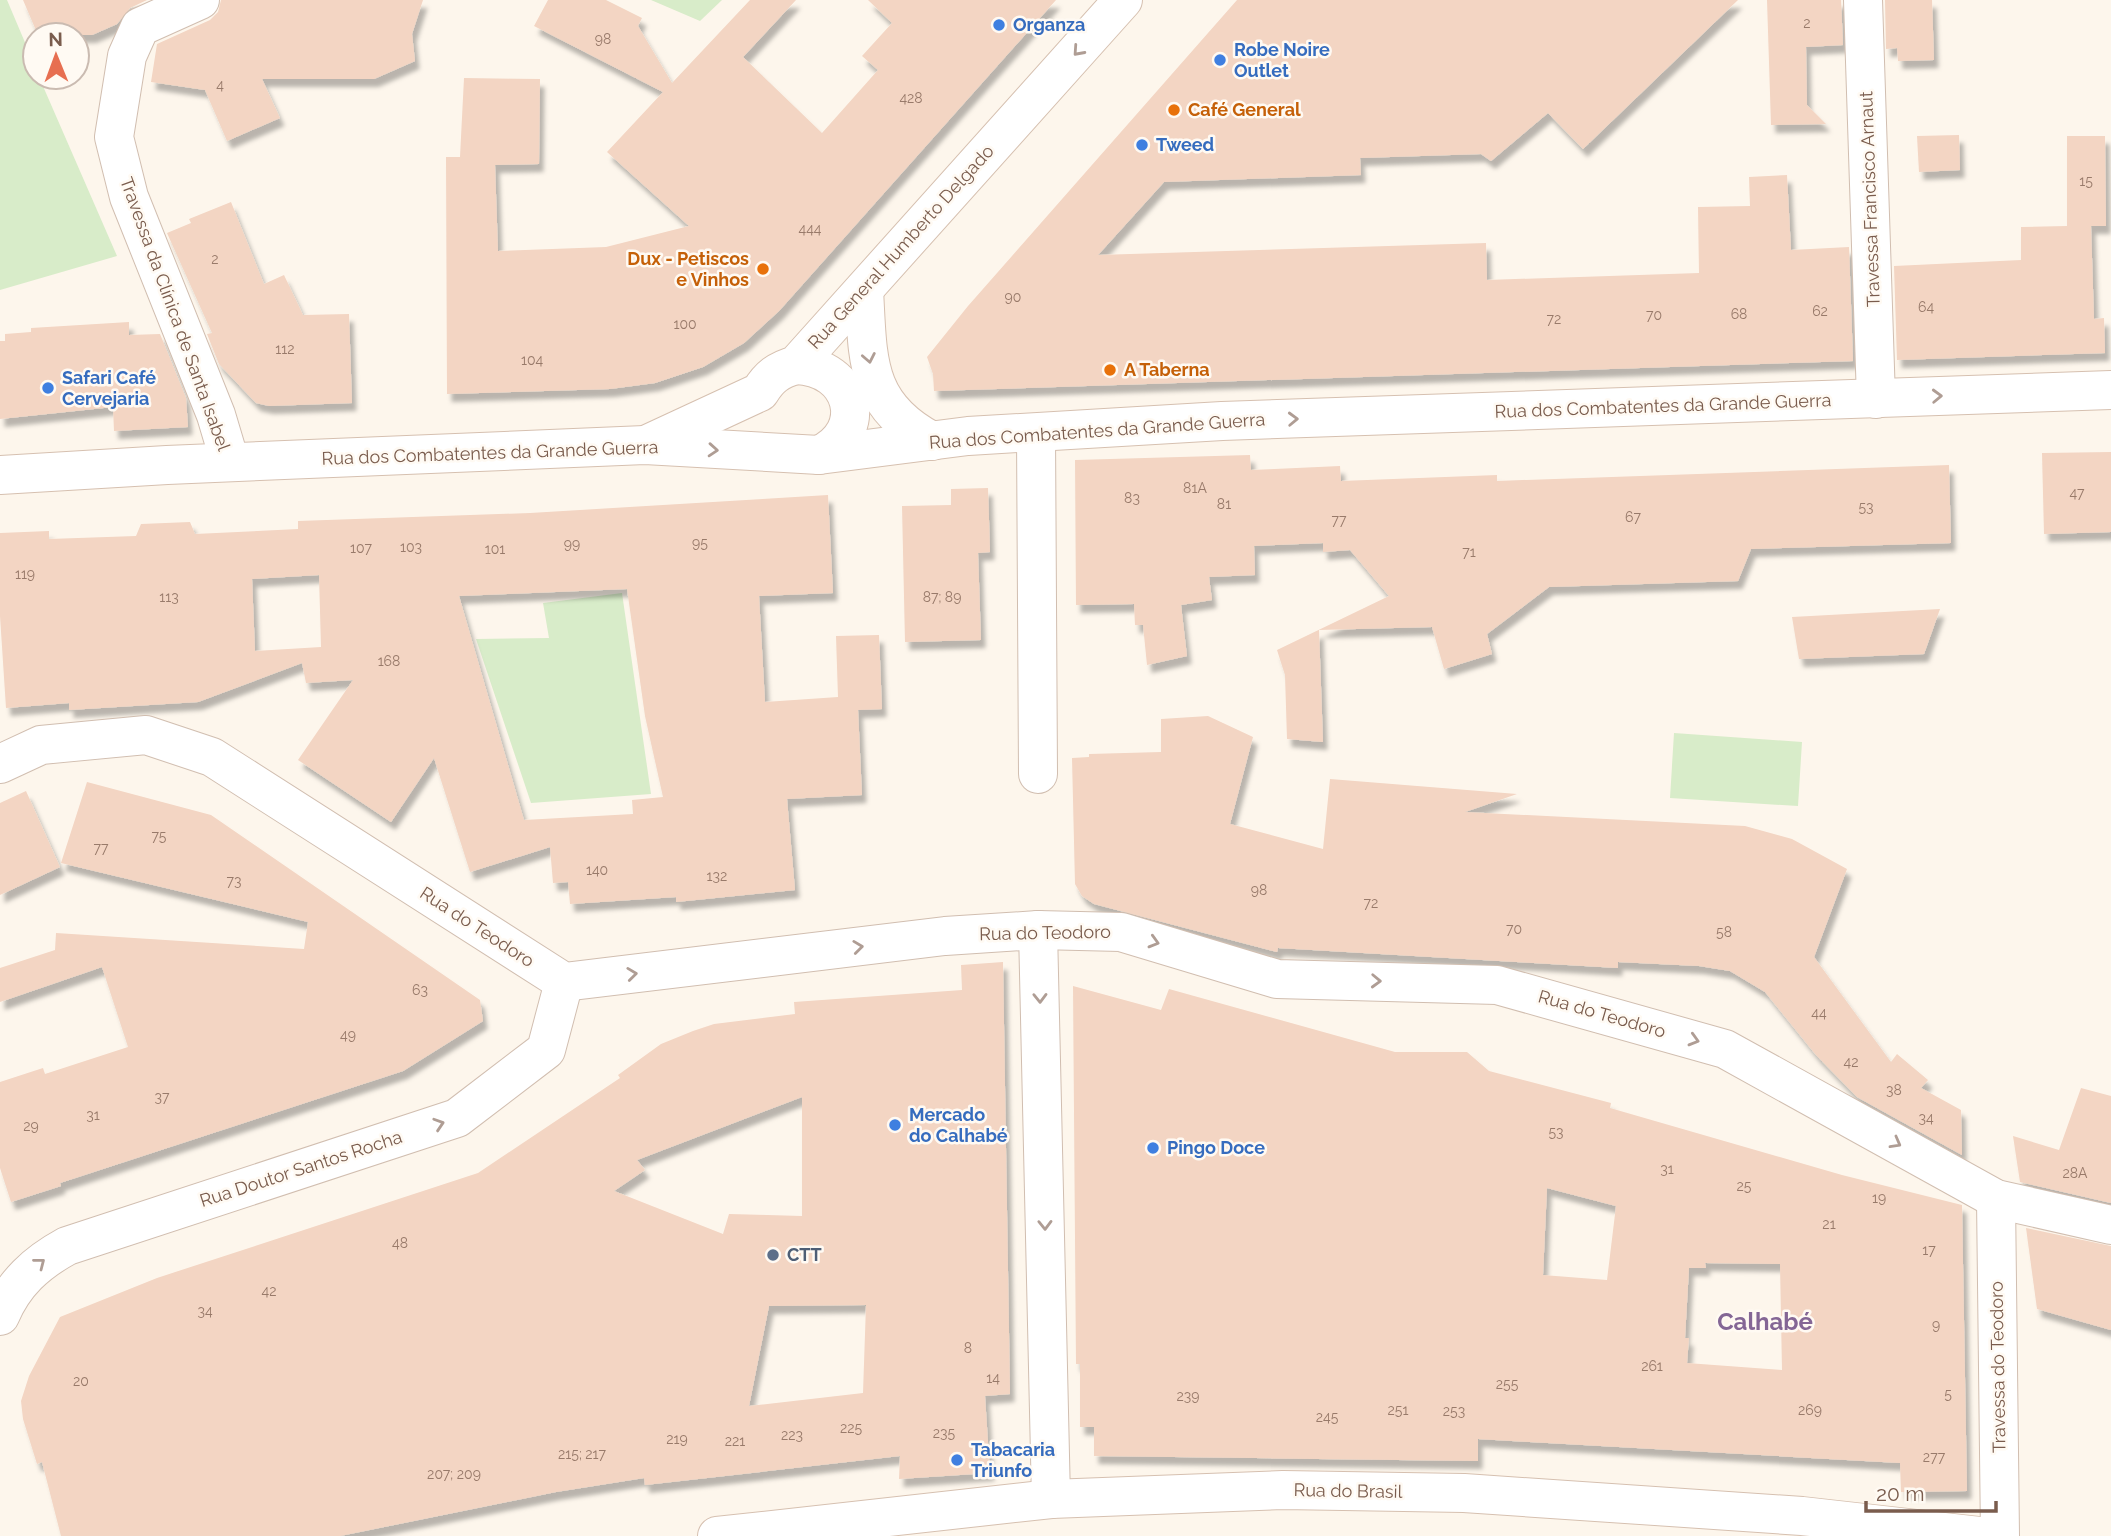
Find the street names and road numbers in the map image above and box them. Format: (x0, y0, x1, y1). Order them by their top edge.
street label: Travessa Francisco Arnaut (1855, 91, 1884, 307)
street label: Rua General Humberto Delgado (803, 140, 998, 353)
street label: Travessa da Clínica de Santa Isabel (116, 174, 235, 454)
street label: Rua dos Combatentes da Grande Guerra (1494, 389, 1832, 422)
street label: Rua dos Combatentes da Grande Guerra (928, 408, 1266, 453)
street label: Rua dos Combatentes da Grande Guerra (321, 436, 659, 469)
street label: Rua do Teodoro (416, 882, 538, 971)
street label: Rua do Teodoro (979, 921, 1111, 944)
street label: Rua do Teodoro (1536, 985, 1669, 1042)
street label: Rua Doutor Santos Rocha (197, 1126, 405, 1211)
street label: Travessa do Teodoro (1985, 1281, 2009, 1453)
street label: Rua do Brasil (1293, 1479, 1403, 1502)

